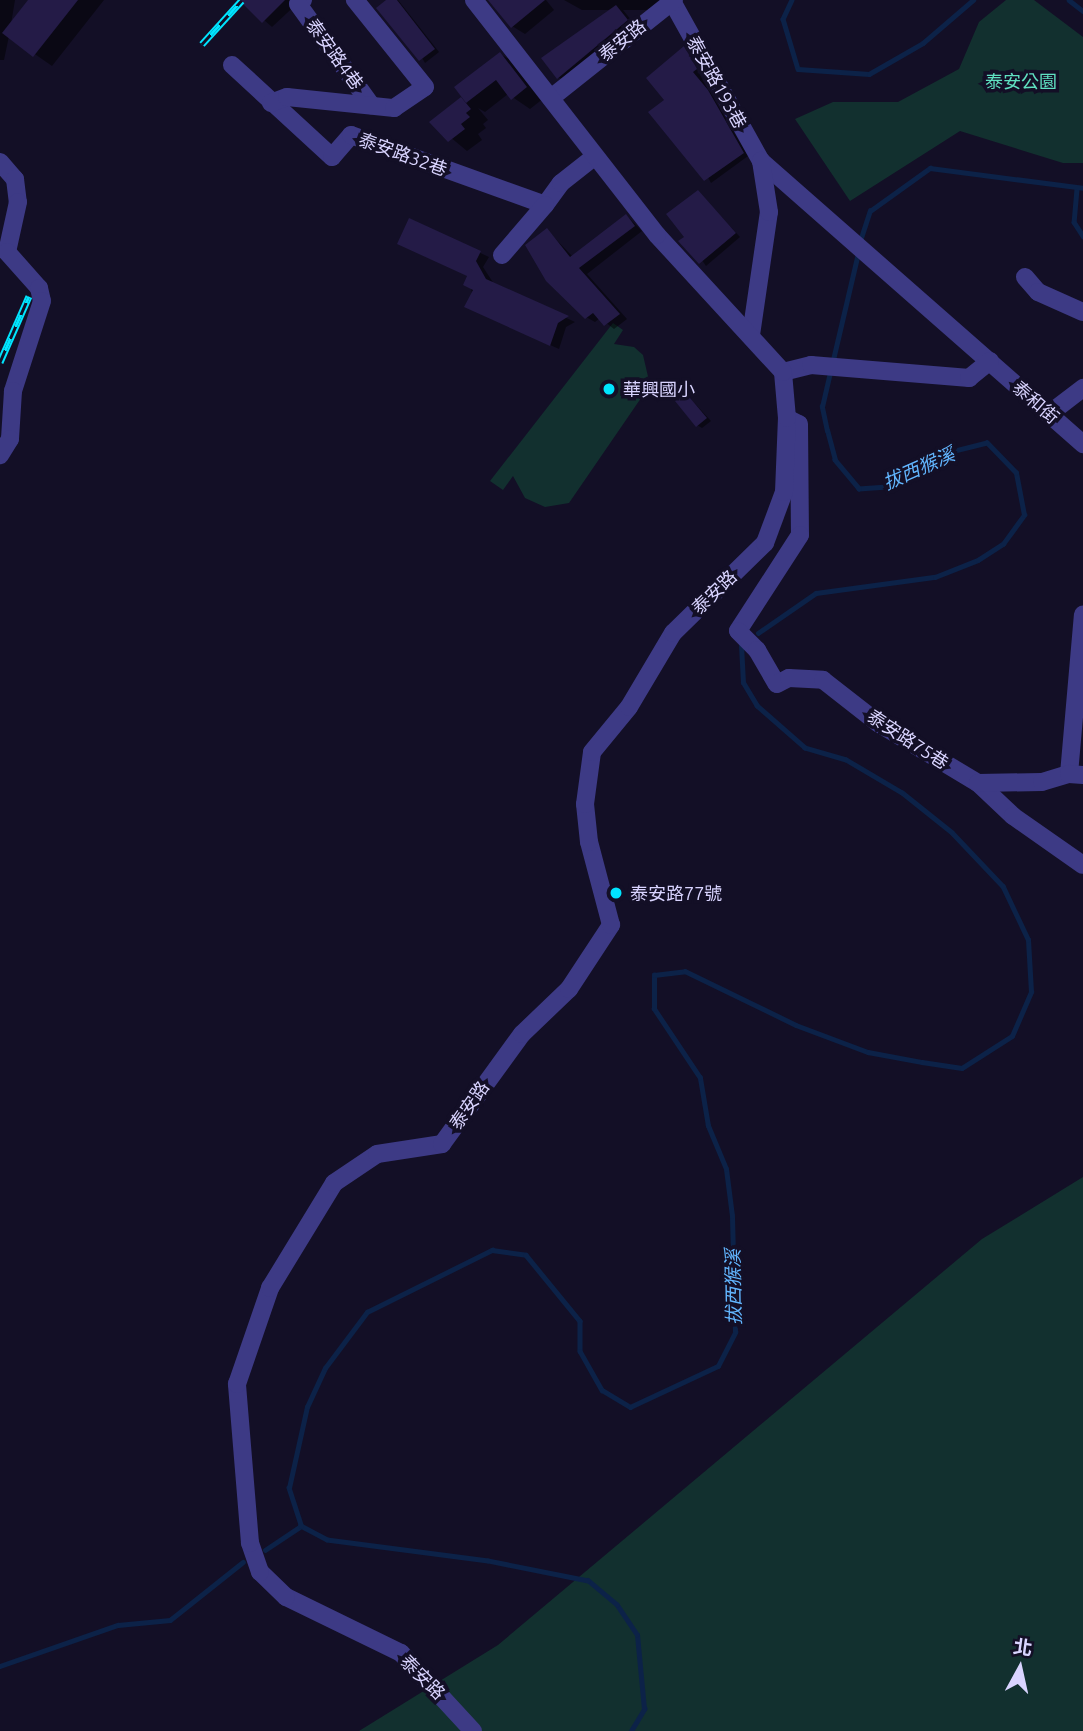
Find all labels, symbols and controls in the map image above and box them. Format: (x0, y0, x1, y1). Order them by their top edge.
street label: 泰安路4巷 (302, 14, 368, 94)
street label: 泰安路 (594, 15, 650, 65)
street label: 泰安路193巷 (683, 32, 751, 132)
park label: 泰安公園 (985, 70, 1057, 92)
street label: 泰安路32巷 (356, 128, 450, 180)
street label: 泰和街 (1009, 376, 1063, 428)
place label: 華興國小 (623, 378, 695, 400)
marker: 華興國小 (601, 381, 617, 397)
water label: 拔西猴溪 (880, 443, 958, 495)
street label: 泰安路 (687, 565, 741, 619)
street label: 泰安路75巷 (863, 705, 953, 773)
place label: 泰安路77號 (630, 882, 722, 904)
marker: 泰安路77號 (608, 885, 624, 901)
street label: 泰安路 (445, 1077, 493, 1133)
water label: 拔西猴溪 (722, 1249, 746, 1325)
north arrow (985, 1633, 1055, 1703)
text: 北 (1012, 1635, 1034, 1659)
street label: 泰安路 (396, 1650, 450, 1704)

